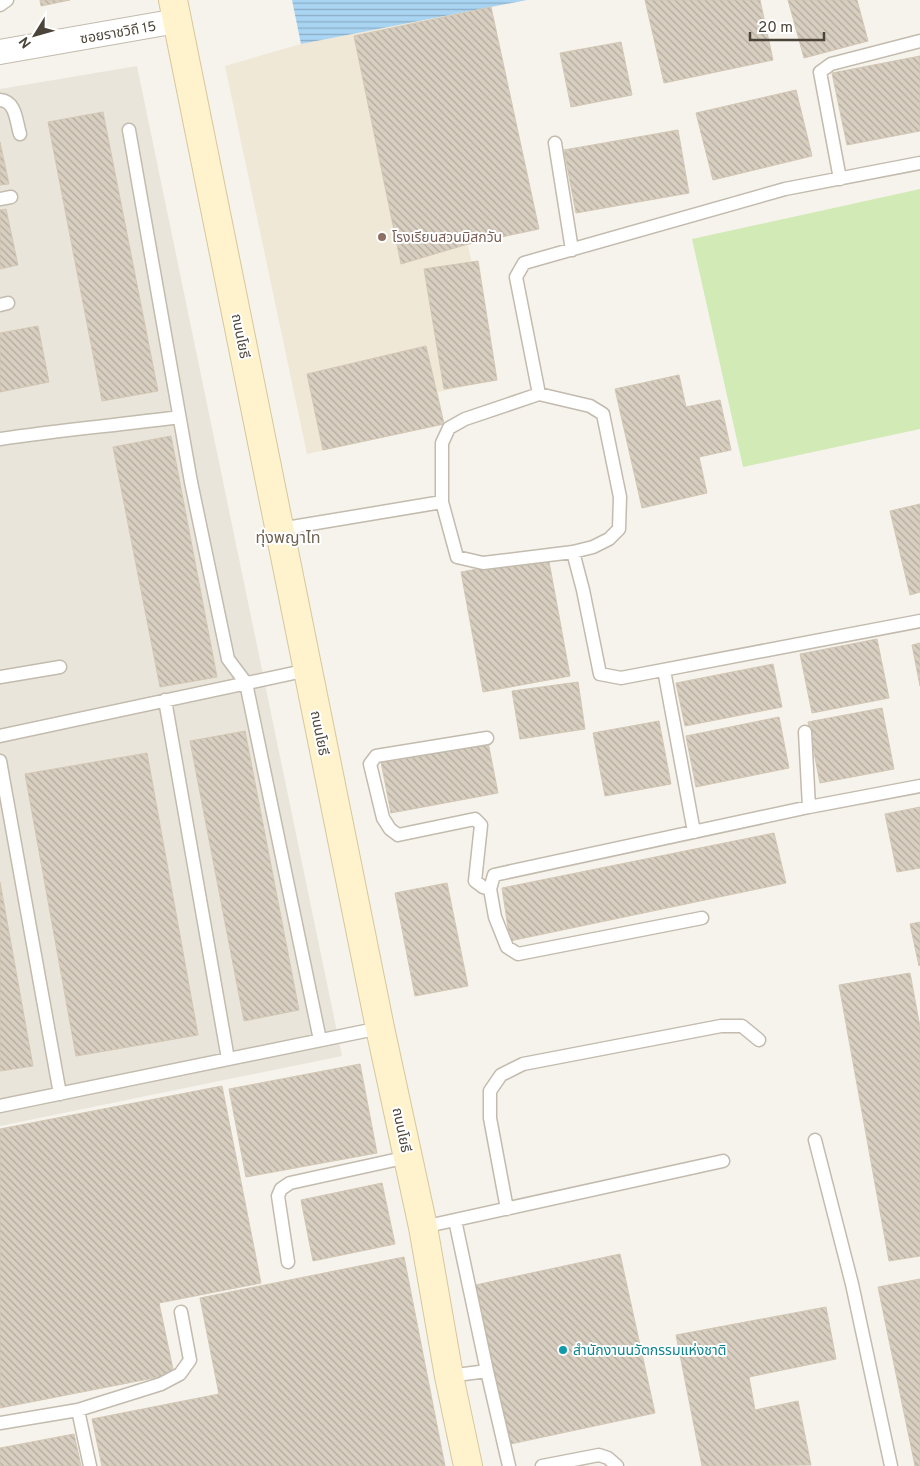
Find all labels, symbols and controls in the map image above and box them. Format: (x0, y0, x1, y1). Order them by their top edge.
north arrow (10, 10, 60, 60)
scale bar (750, 10, 824, 42)
street label: ซอยราชวิถี 15 (79, 18, 158, 49)
text: 20 m (758, 19, 793, 38)
text: N (16, 33, 36, 51)
place label: โรงเรียนสวนมิสกวัน (392, 230, 502, 247)
marker: โรงเรียนสวนมิสกวัน (376, 231, 388, 243)
street label: ถนนโยธี (227, 312, 252, 360)
district label: ทุ่งพญาไท (255, 529, 321, 549)
street label: ถนนโยธี (306, 709, 331, 757)
street label: ถนนโยธี (387, 1106, 414, 1154)
place label: สำนักงานนวัตกรรมแห่งชาติ (573, 1342, 726, 1360)
marker: สำนักงานนวัตกรรมแห่งชาติ (557, 1344, 569, 1356)

